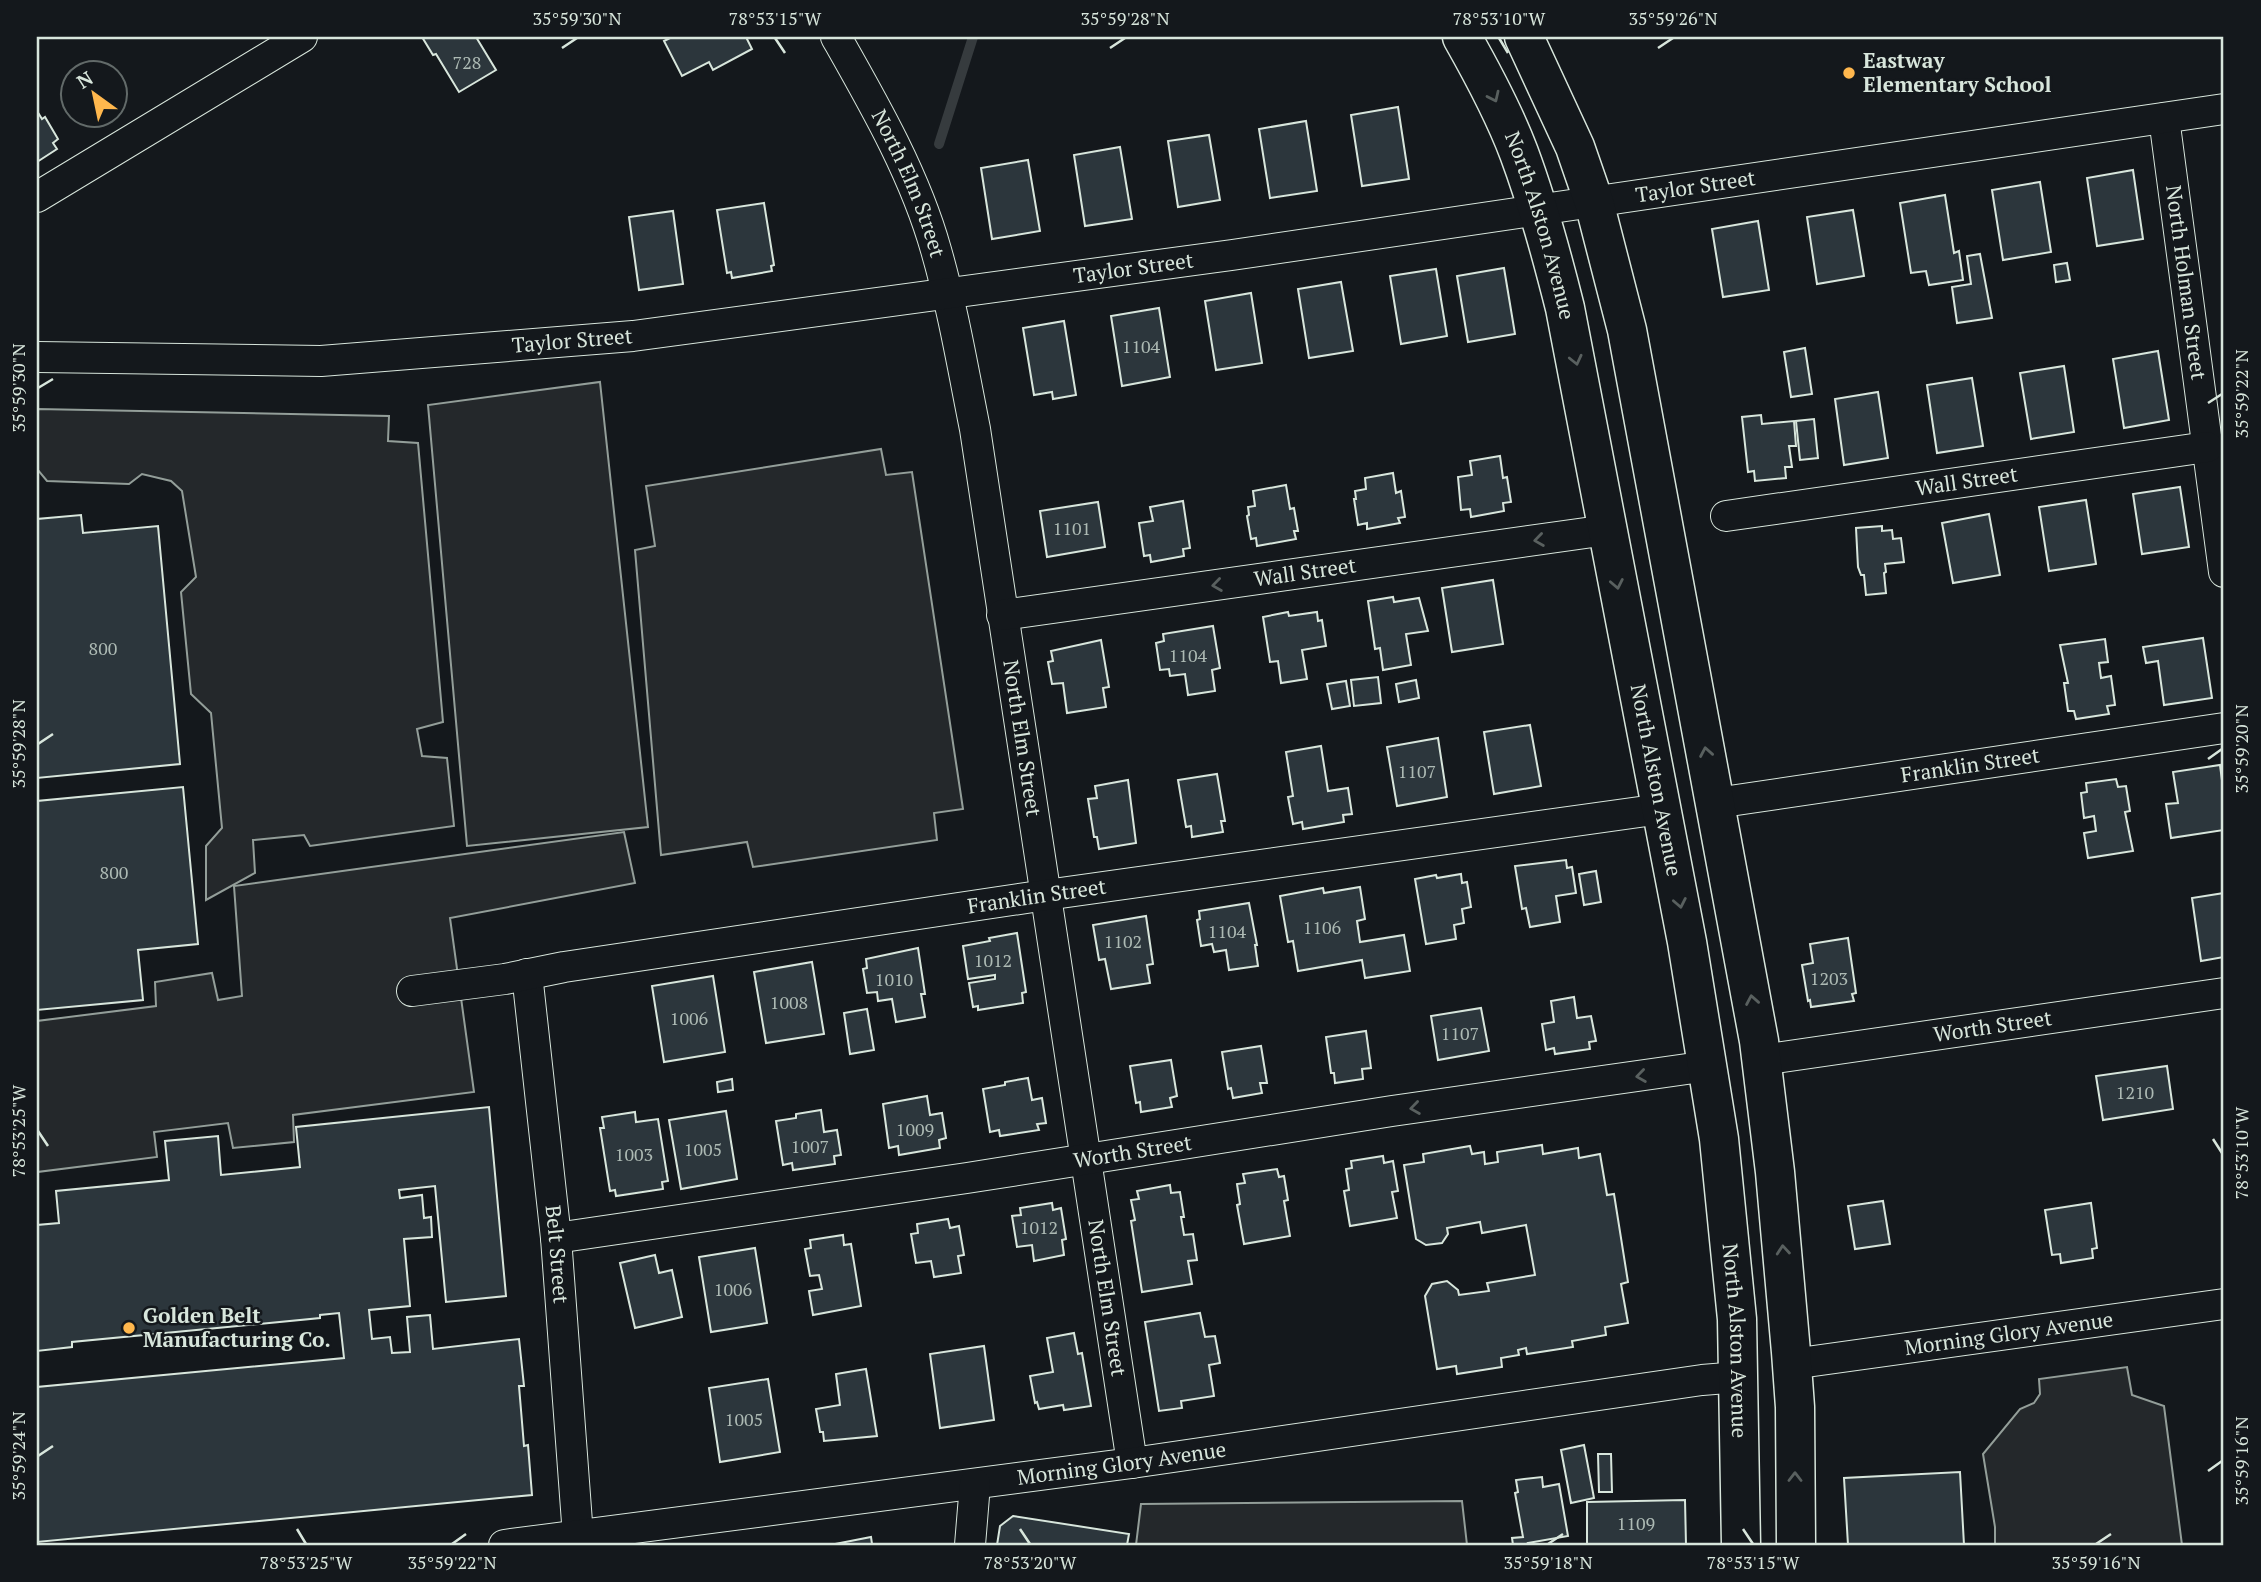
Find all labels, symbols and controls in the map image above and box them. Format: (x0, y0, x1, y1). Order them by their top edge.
text: 35°59'30"N (532, 6, 622, 30)
text: 78°53'15"W (729, 6, 822, 30)
text: 35°59'28"N (1080, 6, 1170, 30)
text: 78°53'10"W (1453, 6, 1546, 30)
text: 35°59'26"N (1628, 6, 1718, 30)
place label: Eastway Elementary School (1863, 46, 2051, 98)
house number: 728 (453, 50, 481, 74)
north arrow (60, 60, 130, 130)
text: N (72, 65, 98, 94)
marker: Eastway Elementary School (1841, 65, 1857, 81)
one-way arrow (1486, 90, 1500, 102)
street label: North Elm Street (866, 104, 952, 261)
street label: North Alston Avenue (1499, 127, 1582, 322)
street label: Taylor Street (1634, 163, 1757, 208)
street label: North Holman Street (2160, 183, 2213, 382)
street label: Taylor Street (1072, 245, 1195, 289)
street label: Taylor Street (511, 321, 634, 359)
house number: 1104 (1122, 334, 1161, 358)
text: 35°59'30"N (6, 343, 30, 433)
text: 35°59'22"N (2229, 349, 2253, 439)
one-way arrow (1568, 354, 1583, 366)
street label: Wall Street (1914, 459, 2019, 502)
house number: 1101 (1053, 516, 1091, 540)
one-way arrow (1533, 532, 1545, 547)
street label: Wall Street (1252, 550, 1358, 592)
one-way arrow (1211, 577, 1223, 592)
one-way arrow (1609, 578, 1624, 590)
house number: 800 (89, 636, 117, 660)
house number: 1104 (1169, 643, 1208, 667)
street label: North Elm Street (997, 658, 1049, 819)
street label: North Alston Avenue (1625, 682, 1689, 878)
text: 35°59'28"N (6, 699, 30, 789)
text: 35°59'20"N (2229, 704, 2253, 794)
street label: Franklin Street (1899, 740, 2041, 789)
one-way arrow (1699, 746, 1714, 758)
house number: 1107 (1398, 759, 1436, 783)
house number: 800 (100, 860, 128, 884)
street label: Franklin Street (965, 872, 1108, 920)
one-way arrow (1671, 897, 1686, 909)
house number: 1106 (1303, 915, 1342, 939)
house number: 1104 (1208, 919, 1247, 943)
house number: 1102 (1104, 929, 1142, 953)
house number: 1012 (974, 948, 1012, 972)
house number: 1203 (1810, 966, 1848, 990)
house number: 1010 (875, 967, 913, 991)
house number: 1008 (770, 990, 808, 1014)
one-way arrow (1745, 994, 1760, 1006)
street label: Worth Street (1931, 1003, 2054, 1048)
house number: 1006 (670, 1006, 709, 1030)
house number: 1107 (1441, 1021, 1479, 1045)
one-way arrow (1635, 1068, 1647, 1083)
house number: 1210 (2116, 1080, 2154, 1104)
text: 78°53'25"W (6, 1084, 30, 1177)
one-way arrow (1410, 1100, 1421, 1115)
text: 78°53'10"W (2229, 1106, 2253, 1199)
house number: 1009 (896, 1117, 934, 1141)
street label: Worth Street (1071, 1128, 1194, 1174)
house number: 1007 (791, 1134, 829, 1158)
house number: 1005 (684, 1137, 722, 1161)
house number: 1003 (615, 1142, 653, 1166)
street label: Belt Street (539, 1204, 576, 1305)
house number: 1012 (1020, 1215, 1058, 1239)
street label: North Elm Street (1082, 1217, 1134, 1378)
street label: North Alston Avenue (1717, 1242, 1754, 1439)
one-way arrow (1776, 1244, 1791, 1255)
house number: 1006 (714, 1277, 753, 1301)
place label: Golden Belt Manufacturing Co. (143, 1301, 331, 1353)
street label: Morning Glory Avenue (1903, 1305, 2115, 1361)
marker: Golden Belt Manufacturing Co. (121, 1320, 137, 1336)
house number: 1005 (725, 1407, 763, 1431)
text: 35°59'24"N (6, 1411, 30, 1501)
text: 35°59'16"N (2229, 1416, 2253, 1506)
street label: Morning Glory Avenue (1016, 1434, 1228, 1491)
one-way arrow (1787, 1471, 1803, 1482)
house number: 1109 (1617, 1511, 1655, 1535)
text: 78°53'25"W (260, 1550, 353, 1574)
text: 35°59'22"N (407, 1550, 497, 1574)
text: 78°53'20"W (984, 1550, 1077, 1574)
text: 35°59'18"N (1503, 1550, 1593, 1574)
text: 78°53'15"W (1707, 1550, 1800, 1574)
text: 35°59'16"N (2051, 1550, 2141, 1574)

